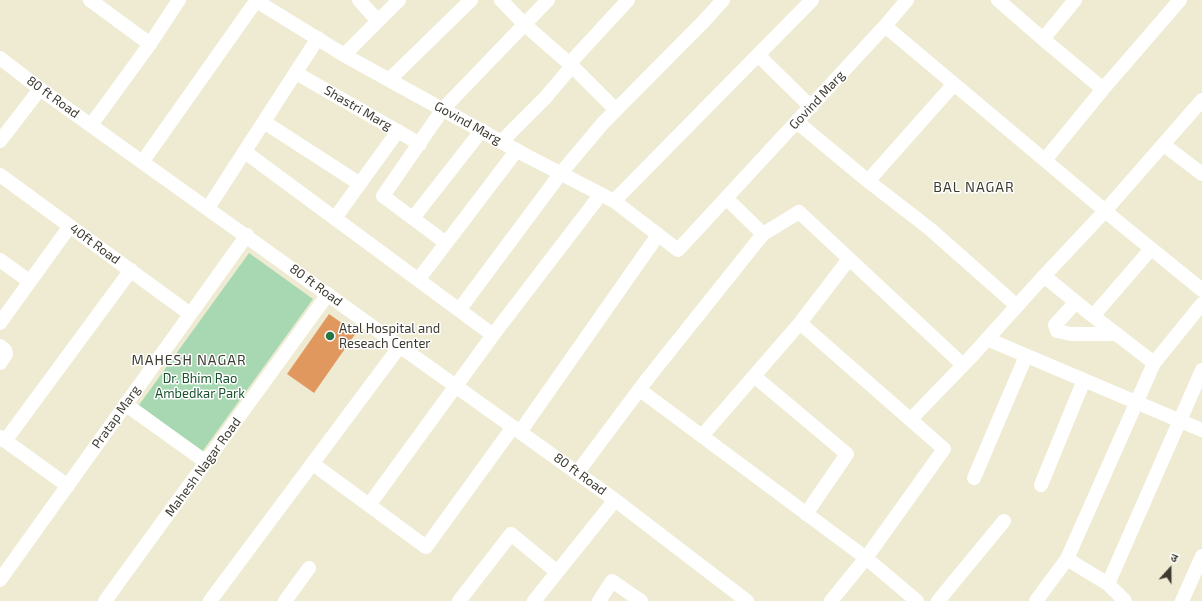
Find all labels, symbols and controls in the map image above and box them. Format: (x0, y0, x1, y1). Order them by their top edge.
street label: Govind Marg (786, 67, 848, 133)
street label: 80 ft Road (24, 73, 82, 121)
street label: Shastri Marg (321, 82, 395, 134)
street label: Govind Marg (432, 98, 504, 148)
district label: BAL NAGAR (933, 179, 1015, 195)
street label: 40ft Road (67, 220, 123, 268)
street label: 80 ft Road (287, 261, 345, 309)
place label: Atal Hospital and Reseach Center (339, 321, 440, 352)
marker: Atal Hospital and Reseach Center (324, 330, 336, 342)
district label: MAHESH NAGAR (131, 352, 247, 368)
park label: Dr. Bhim Rao Ambedkar Park (155, 371, 245, 402)
street label: Pratap Marg (89, 382, 143, 452)
street label: Mahesh Nagar Road (162, 414, 244, 520)
street label: 80 ft Road (551, 450, 609, 498)
north arrow (1150, 549, 1190, 589)
text: उ (1169, 550, 1180, 565)

